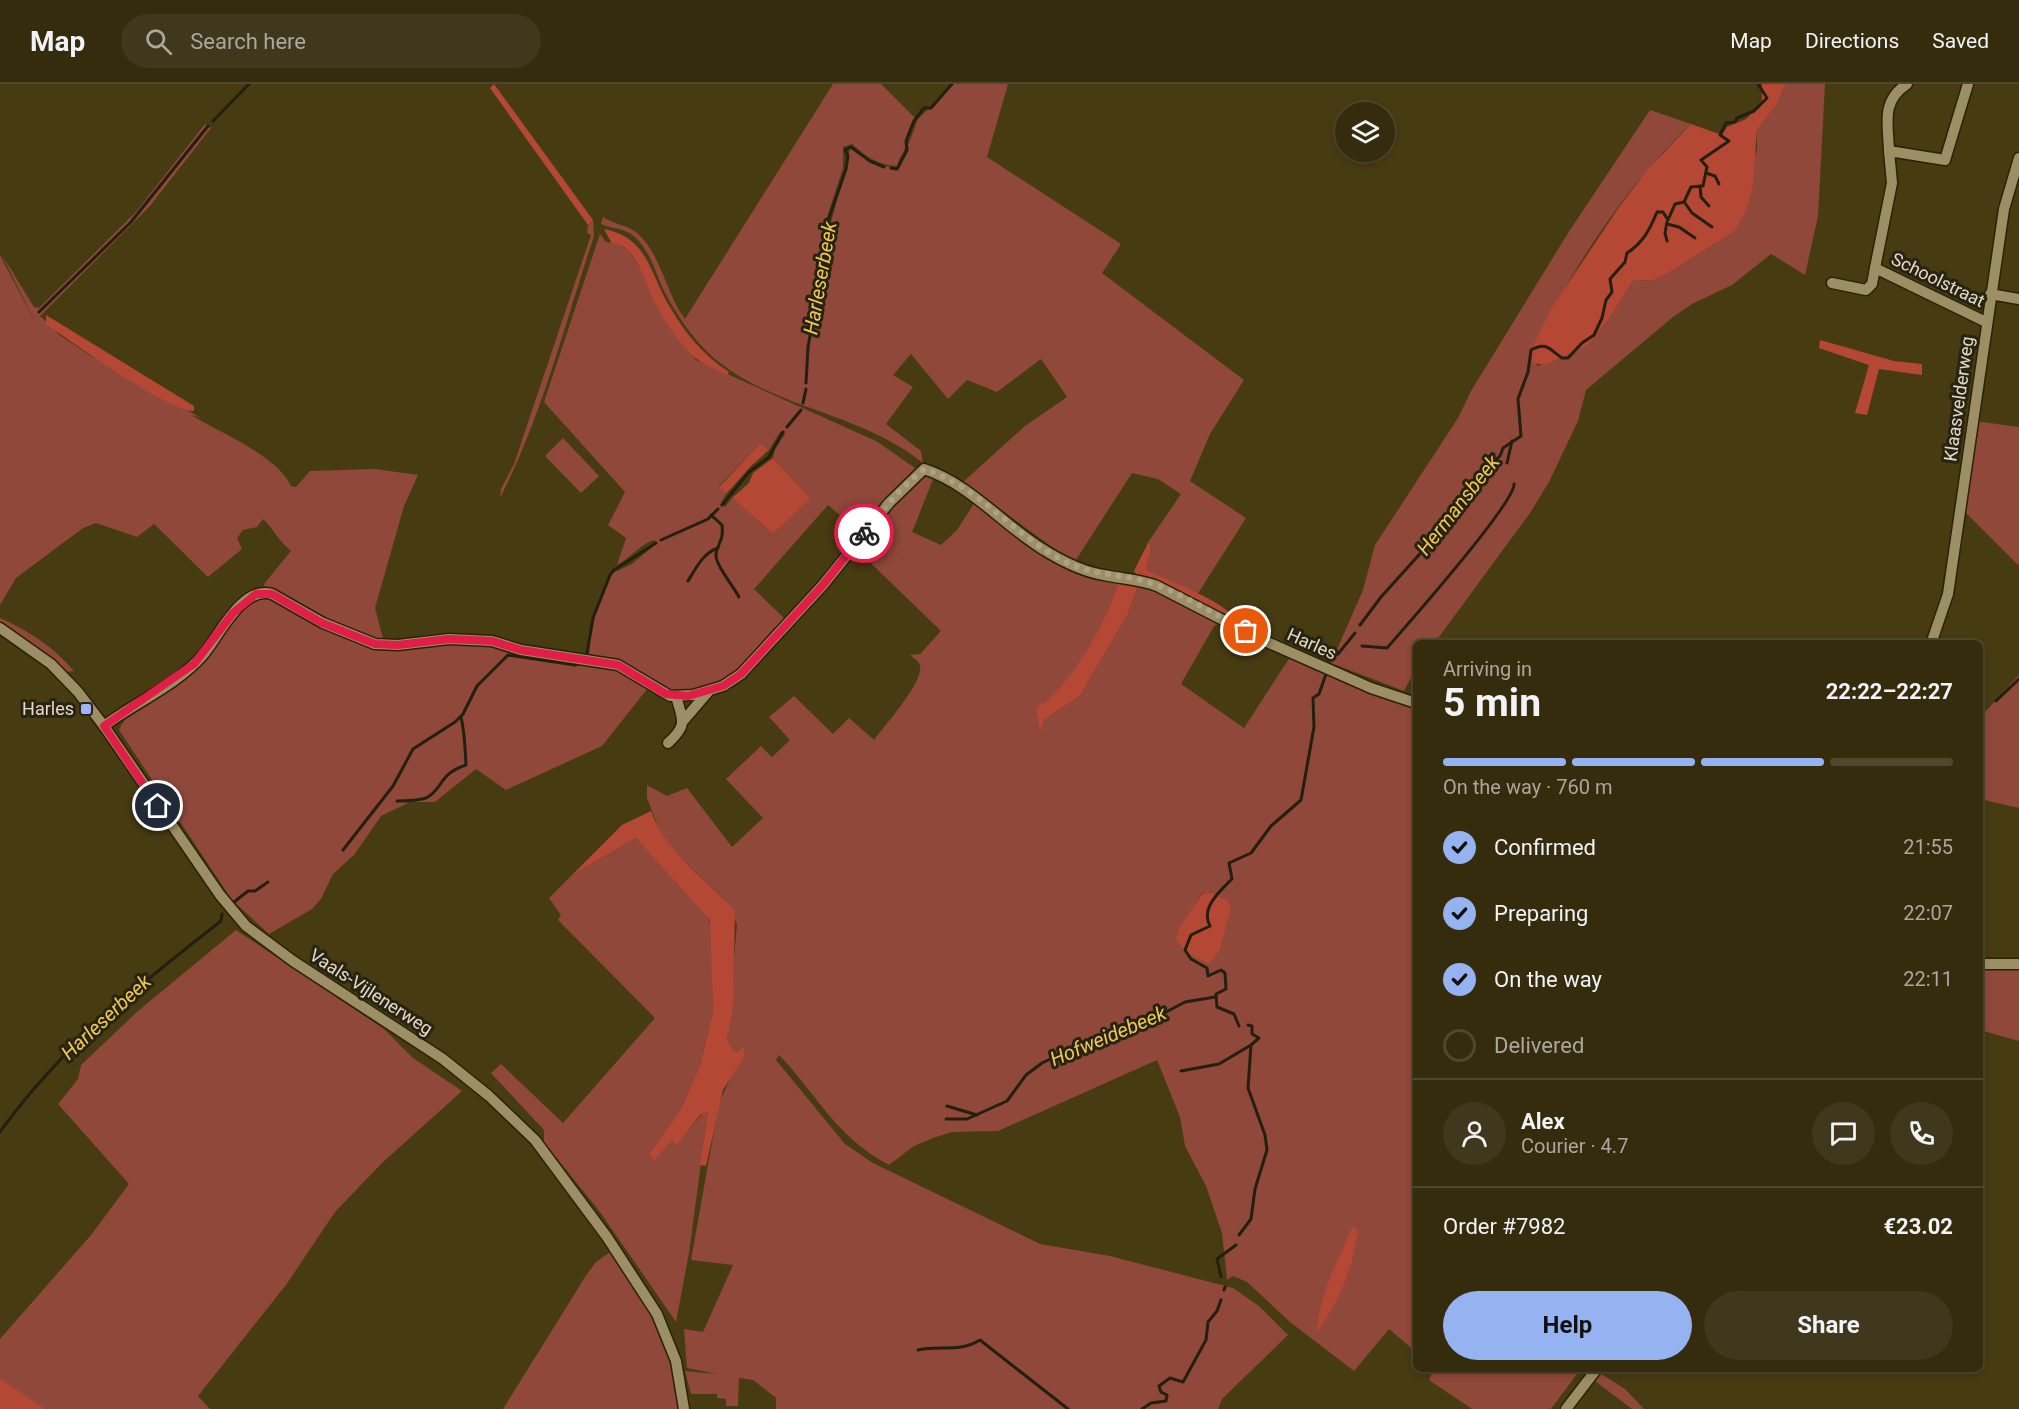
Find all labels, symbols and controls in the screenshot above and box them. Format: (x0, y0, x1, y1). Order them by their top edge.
search box (121, 14, 541, 68)
text: Map (30, 25, 85, 58)
icon: search (142, 25, 175, 58)
text: Search here (190, 29, 306, 54)
text: Map (1730, 29, 1772, 53)
text: Directions (1805, 29, 1899, 53)
text: Saved (1932, 29, 1989, 53)
map controls (1335, 102, 1395, 162)
button: layers (1335, 102, 1395, 162)
water label: Harleserbeek (798, 219, 842, 336)
street label: Schoolstraat (1888, 248, 1988, 311)
street label: Klaasvelderweg (1939, 335, 1978, 463)
water label: Hermansbeek (1412, 449, 1505, 560)
courier (834, 503, 894, 563)
icon: bike (848, 517, 881, 550)
pin (1220, 605, 1271, 656)
icon: bag (1229, 614, 1262, 647)
street label: Harles (1284, 623, 1340, 664)
text: Arriving in (1443, 657, 1532, 681)
text: 22:22–22:27 (1826, 679, 1953, 704)
text: 5 min (1443, 680, 1541, 726)
place label: Harles (22, 698, 74, 719)
marker: Harles (79, 702, 93, 716)
text: On the way · 760 m (1443, 775, 1612, 799)
pin (132, 780, 183, 831)
icon: home (141, 789, 174, 822)
icon: check (1443, 831, 1476, 864)
text: Confirmed (1494, 835, 1596, 860)
text: 21:55 (1903, 835, 1953, 859)
icon: check (1443, 897, 1476, 930)
text: Preparing (1494, 901, 1588, 926)
text: 22:07 (1903, 901, 1953, 925)
street label: Vaals-Vijlenerweg (306, 944, 437, 1039)
icon: check (1443, 963, 1476, 996)
text: On the way (1494, 967, 1602, 992)
text: 22:11 (1903, 967, 1953, 991)
water label: Harleserbeek (56, 969, 157, 1065)
water label: Hofweidebeek (1046, 1000, 1171, 1071)
text: Delivered (1494, 1033, 1584, 1058)
button: person (1443, 1102, 1506, 1165)
button: chat (1812, 1102, 1875, 1165)
button: phone (1890, 1102, 1953, 1165)
text: Alex (1521, 1109, 1565, 1134)
text: Courier · 4.7 (1521, 1134, 1628, 1158)
text: Order #7982 (1443, 1214, 1565, 1239)
text: €23.02 (1884, 1214, 1953, 1239)
button: Help (1443, 1291, 1692, 1360)
button: Share (1704, 1291, 1953, 1360)

